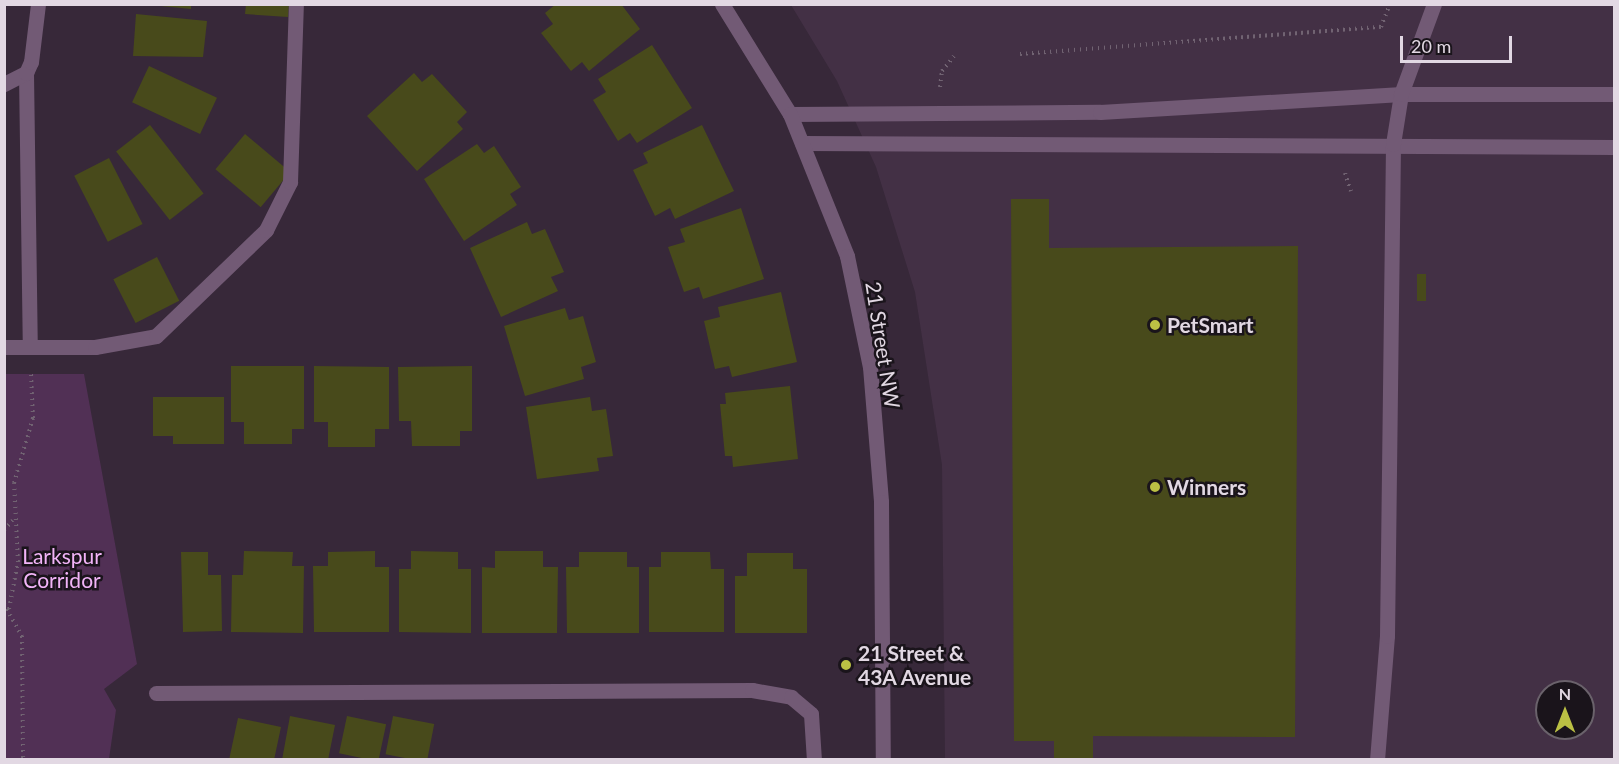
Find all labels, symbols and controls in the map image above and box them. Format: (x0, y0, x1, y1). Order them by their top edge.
scale bar (1403, 24, 1516, 62)
text: 20 m (1411, 35, 1451, 57)
street label: 21 Street NW (861, 280, 905, 410)
place label: PetSmart (1167, 312, 1254, 338)
marker: PetSmart (1148, 318, 1162, 332)
place label: Winners (1167, 474, 1246, 500)
marker: Winners (1148, 480, 1162, 494)
park label: Larkspur Corridor (22, 543, 102, 593)
place label: 21 Street & 43A Avenue (858, 640, 973, 690)
marker: 21 Street & 43A Avenue (839, 658, 853, 672)
north arrow (1535, 680, 1595, 740)
text: N (1559, 684, 1571, 703)

